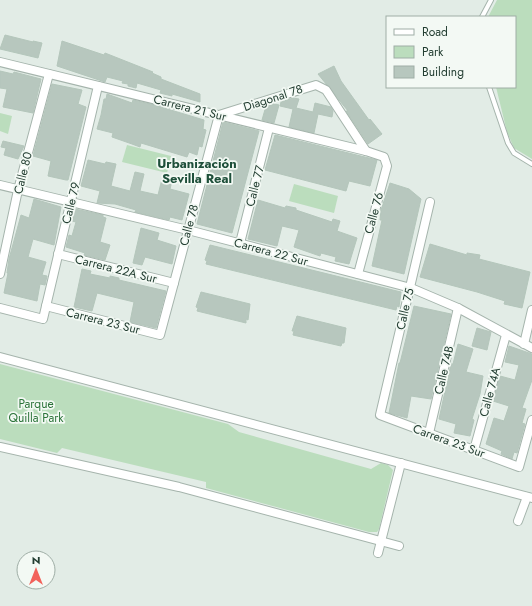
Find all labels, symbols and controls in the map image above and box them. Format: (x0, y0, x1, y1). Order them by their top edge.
legend (386, 16, 516, 88)
text: Road (422, 23, 448, 41)
text: Park (422, 43, 444, 61)
text: Building (422, 63, 464, 81)
street label: Diagonal 78 (241, 80, 305, 116)
street label: Carrera 21 Sur (152, 90, 229, 126)
street label: Calle 80 (9, 150, 37, 196)
district label: Urbanización Sevilla Real (157, 154, 237, 188)
street label: Calle 77 (241, 163, 269, 209)
street label: Calle 79 (57, 180, 85, 226)
street label: Calle 76 (360, 190, 388, 236)
street label: Calle 78 (175, 202, 203, 248)
street label: Carrera 22 Sur (232, 233, 311, 271)
street label: Carrera 22A Sur (73, 250, 160, 288)
street label: Calle 75 (391, 286, 419, 332)
street label: Carrera 23 Sur (64, 303, 143, 339)
street label: Calle 74B (430, 344, 458, 396)
street label: Calle 74A (475, 365, 505, 419)
park label: Parque Quilla Park (8, 395, 64, 427)
street label: Carrera 23 Sur (410, 420, 488, 463)
north arrow (16, 550, 56, 590)
text: N (32, 552, 40, 568)

